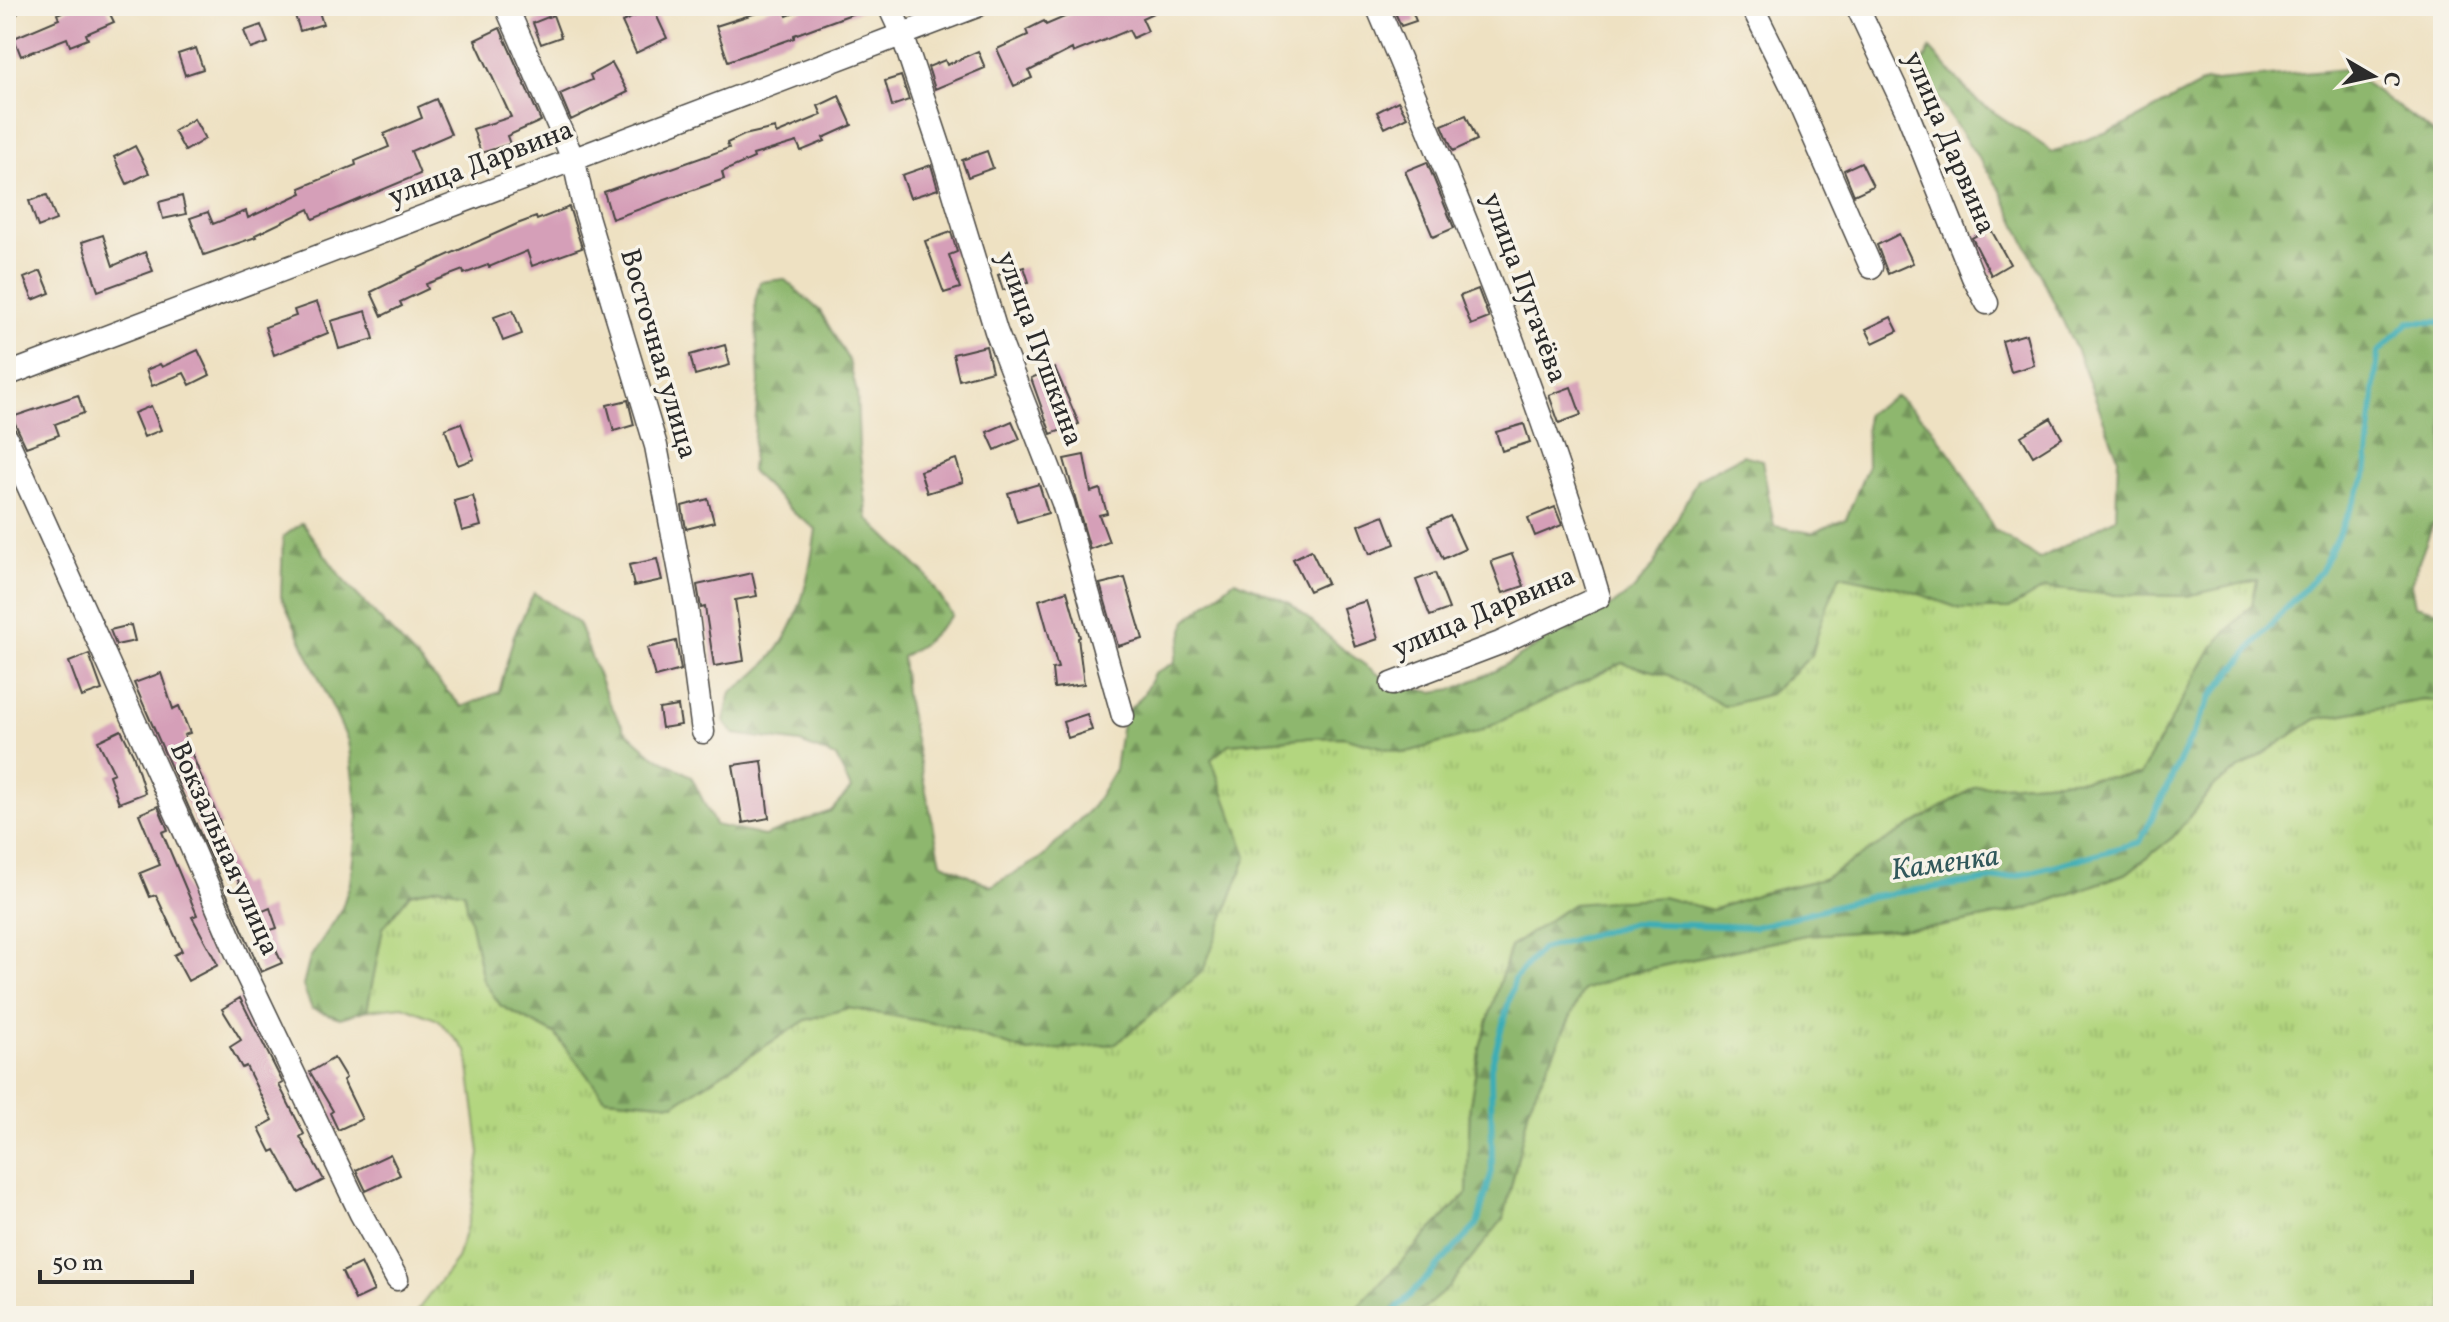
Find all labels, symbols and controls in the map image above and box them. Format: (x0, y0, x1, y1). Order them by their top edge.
north arrow (2333, 36, 2413, 116)
street label: улица Дарвина (1893, 46, 2005, 240)
text: С (2374, 69, 2407, 88)
street label: улица Дарвина (383, 111, 579, 217)
street label: улица Пугачёва (1471, 187, 1577, 389)
street label: Восточная улица (609, 244, 707, 464)
street label: улица Пушкина (986, 246, 1092, 452)
street label: улица Дарвина (1387, 557, 1581, 669)
street label: Вокзальная улица (159, 736, 289, 962)
water label: Каменка (1888, 836, 2002, 892)
scale bar (40, 1234, 192, 1284)
text: 50 m (52, 1247, 104, 1281)

